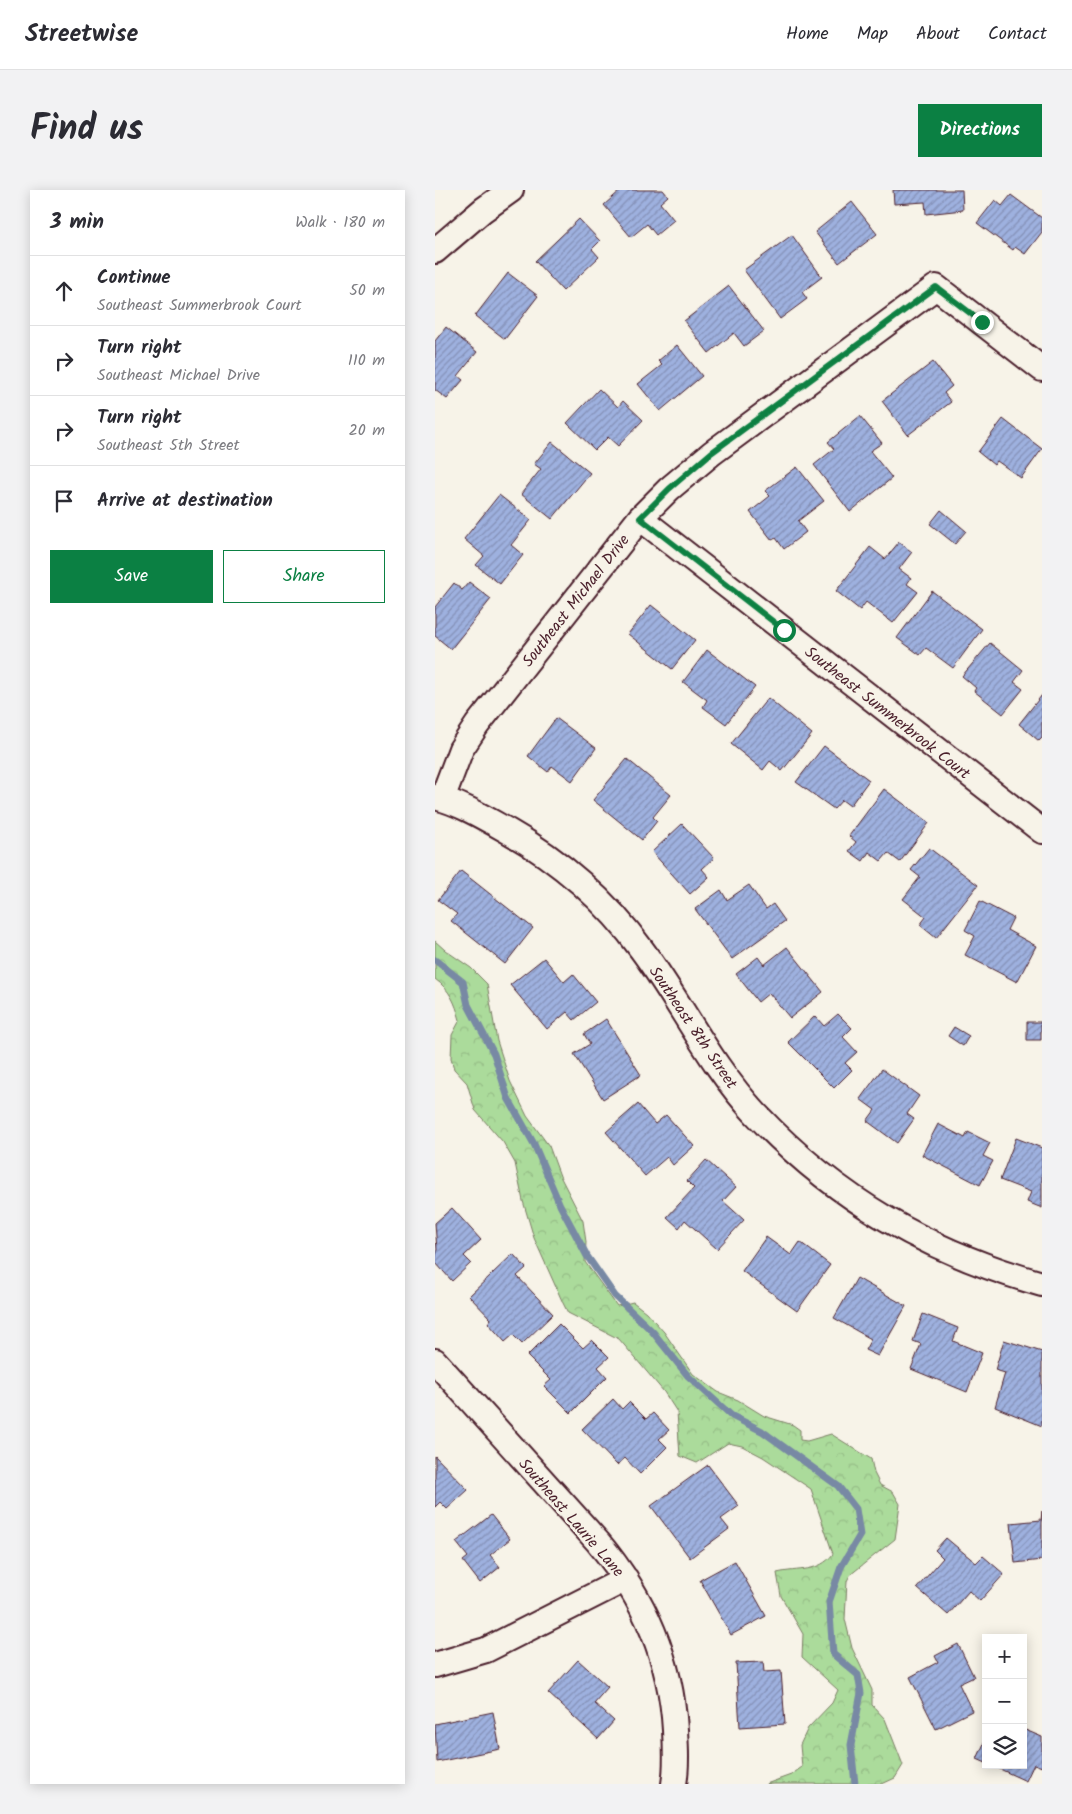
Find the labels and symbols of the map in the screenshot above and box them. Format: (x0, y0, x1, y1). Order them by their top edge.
route end (971, 311, 994, 334)
street label: Southeast Michael Drive (516, 529, 636, 673)
route start (773, 619, 796, 642)
street label: Southeast Summerbrook Court (799, 640, 976, 787)
street label: Southeast 8th Street (642, 961, 744, 1095)
street label: Southeast Laurie Lane (512, 1453, 630, 1583)

